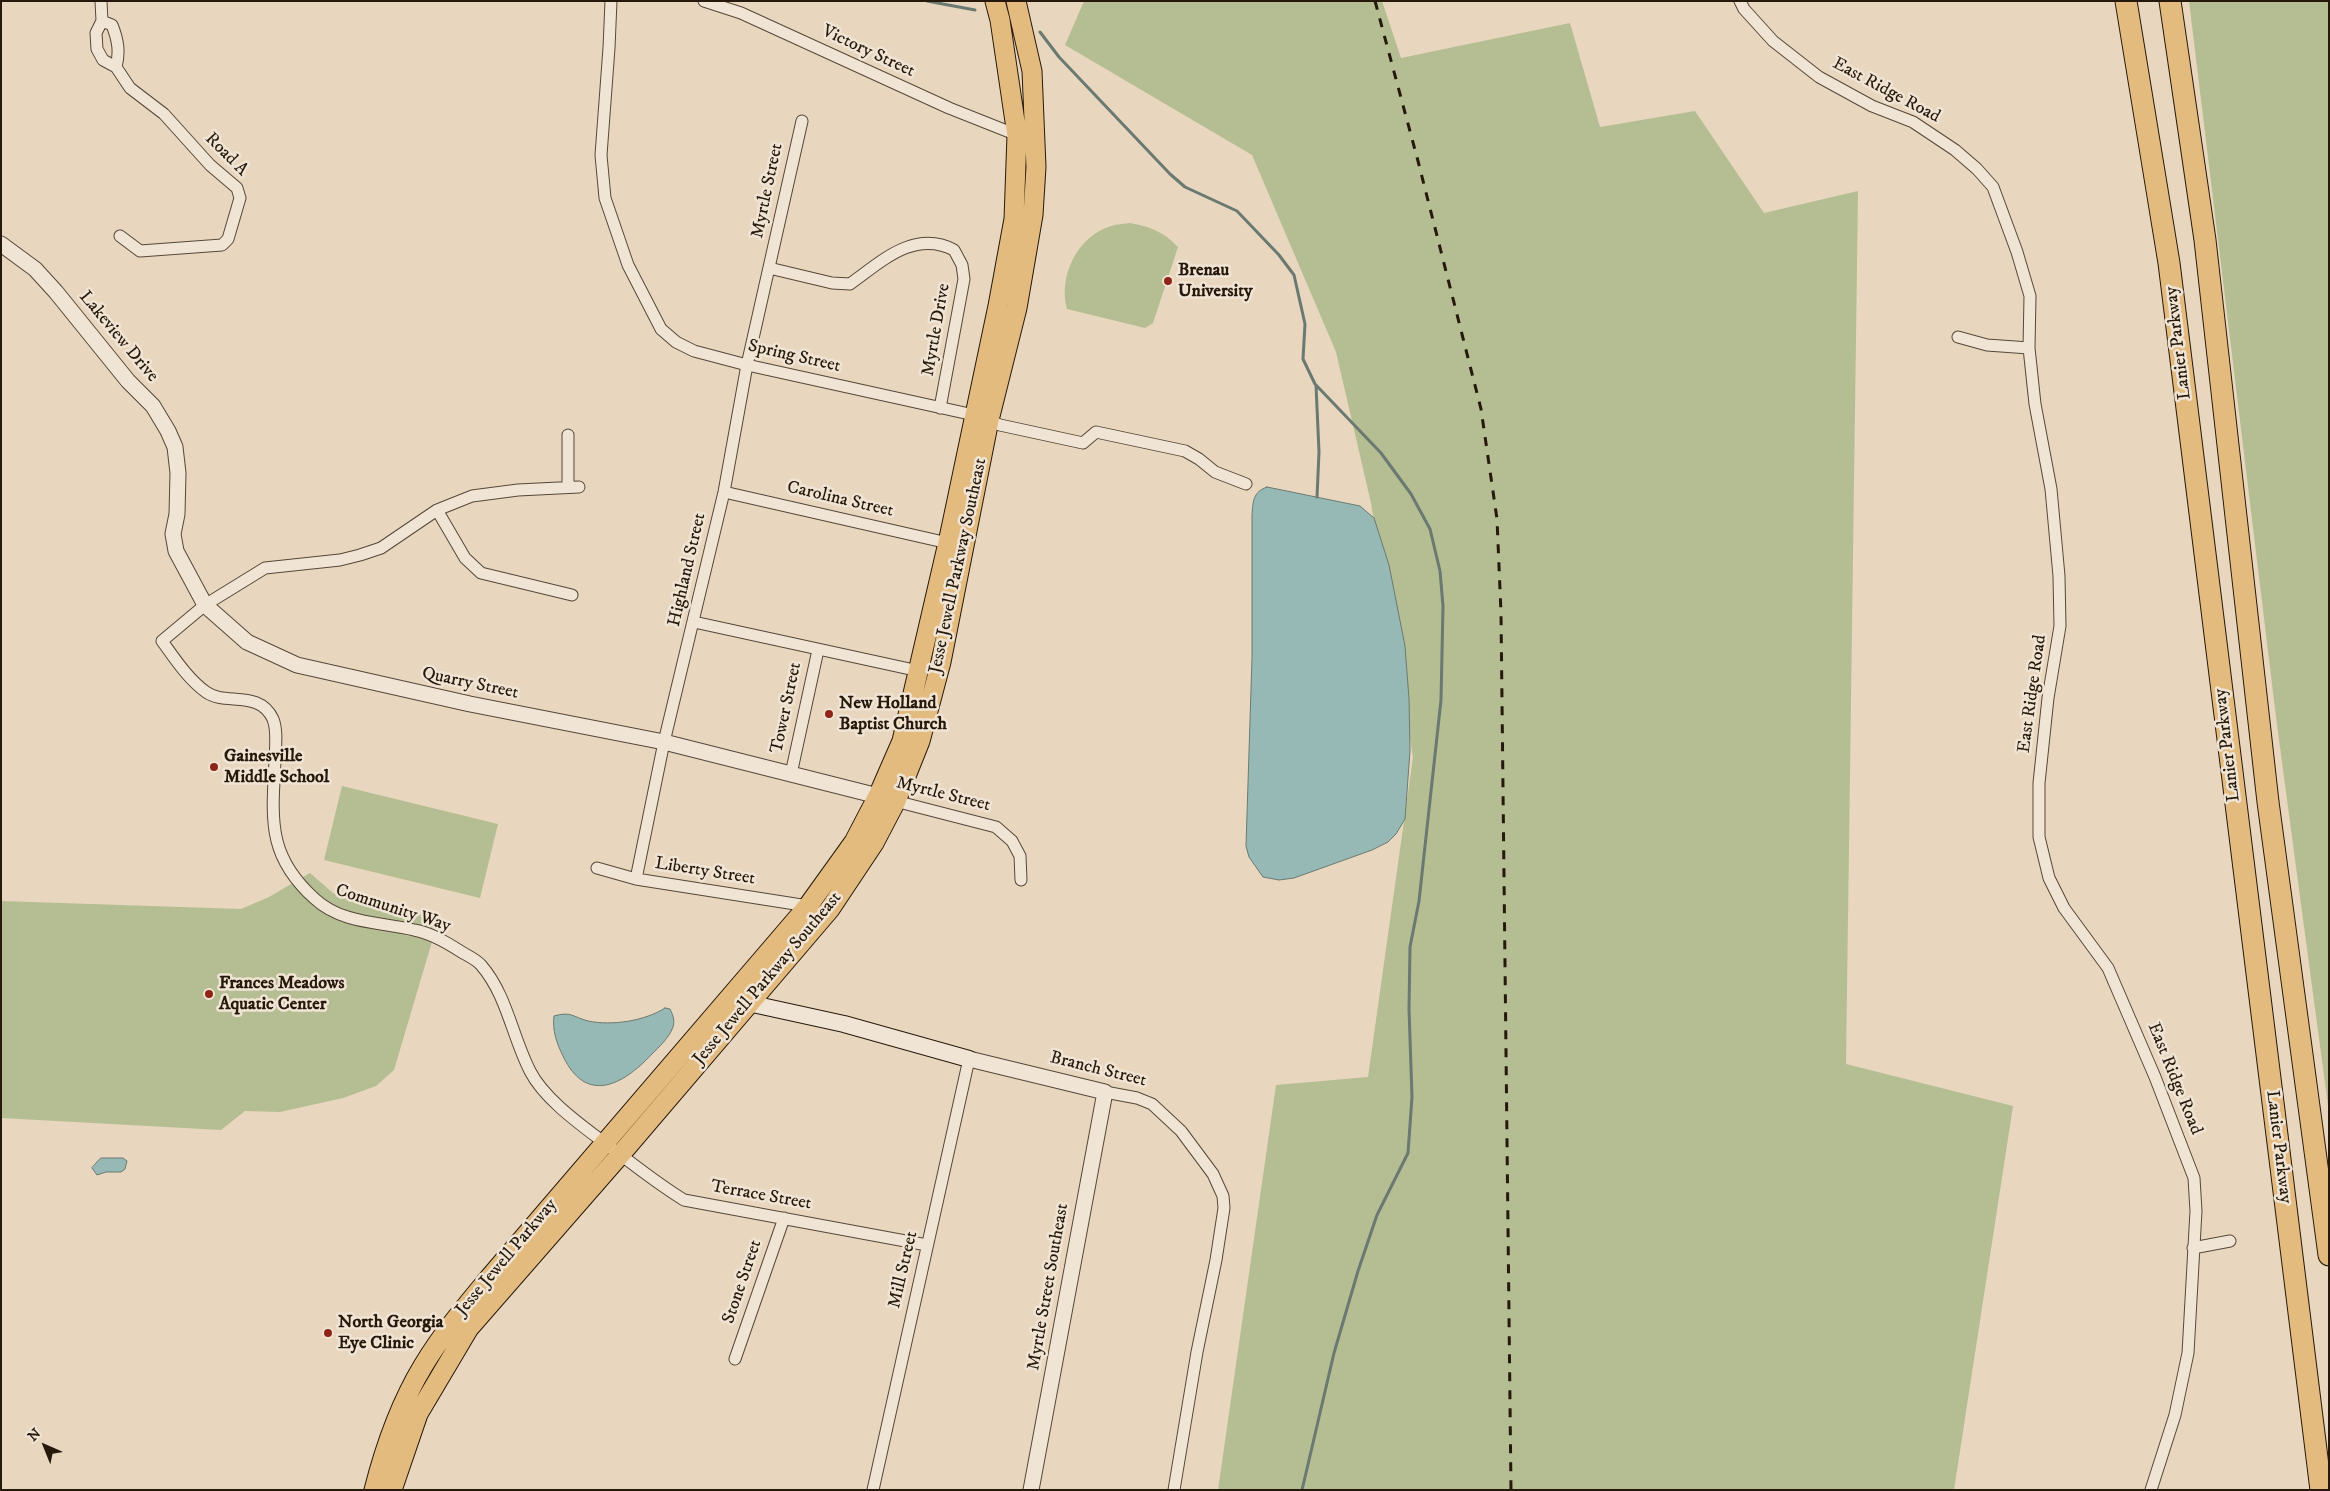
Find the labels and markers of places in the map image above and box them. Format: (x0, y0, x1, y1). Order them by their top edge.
place label: Brenau University (1178, 260, 1252, 302)
marker: Brenau University (1162, 275, 1174, 287)
place label: New Holland Baptist Church (839, 693, 947, 736)
marker: New Holland Baptist Church (823, 708, 835, 720)
place label: Gainesville Middle School (224, 746, 329, 789)
marker: Gainesville Middle School (208, 761, 220, 773)
place label: Frances Meadows Aquatic Center (219, 973, 344, 1016)
marker: Frances Meadows Aquatic Center (203, 988, 215, 1000)
place label: North Georgia Eye Clinic (338, 1312, 443, 1355)
marker: North Georgia Eye Clinic (322, 1327, 334, 1339)

